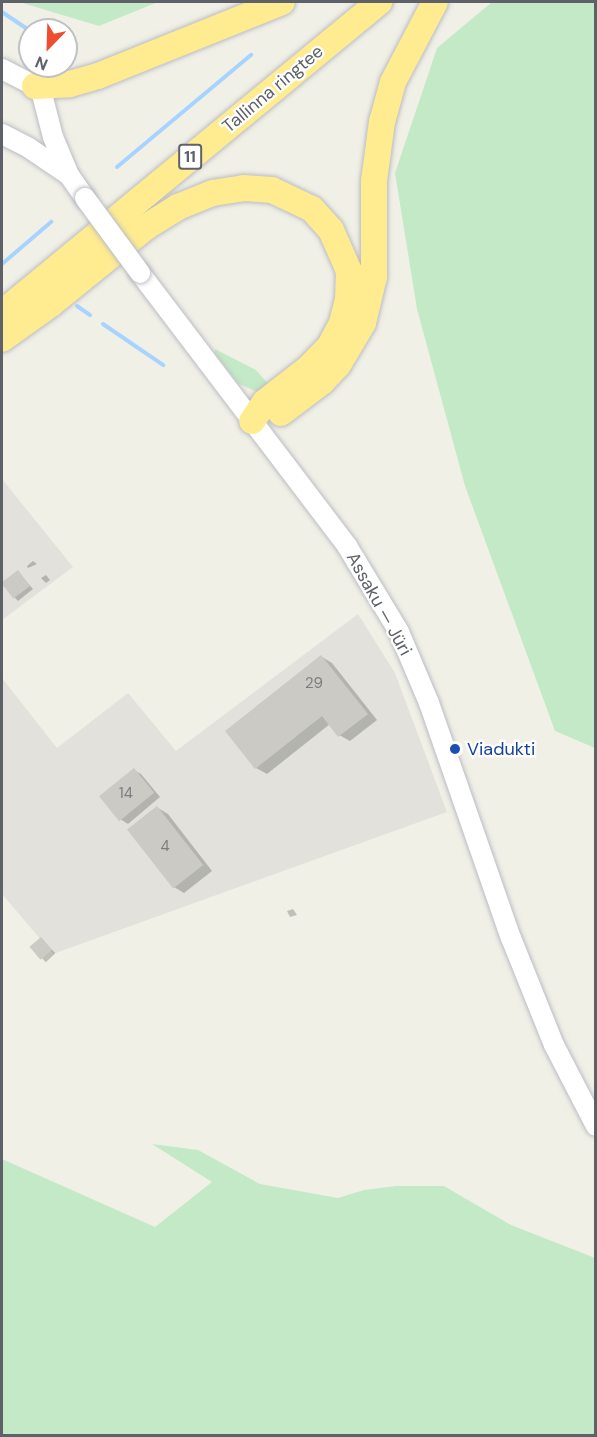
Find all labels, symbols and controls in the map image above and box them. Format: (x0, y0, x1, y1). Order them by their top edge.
north arrow (18, 18, 78, 78)
street label: Tallinna ringtee (218, 41, 328, 137)
text: N (32, 51, 51, 75)
road number: 11 (178, 144, 202, 170)
street label: Assaku — Jüri (342, 549, 416, 659)
house number: 29 (305, 675, 323, 693)
place label: Viadukti (467, 738, 535, 760)
marker: Viadukti (448, 742, 462, 756)
house number: 14 (119, 785, 133, 803)
house number: 4 (160, 838, 170, 856)

